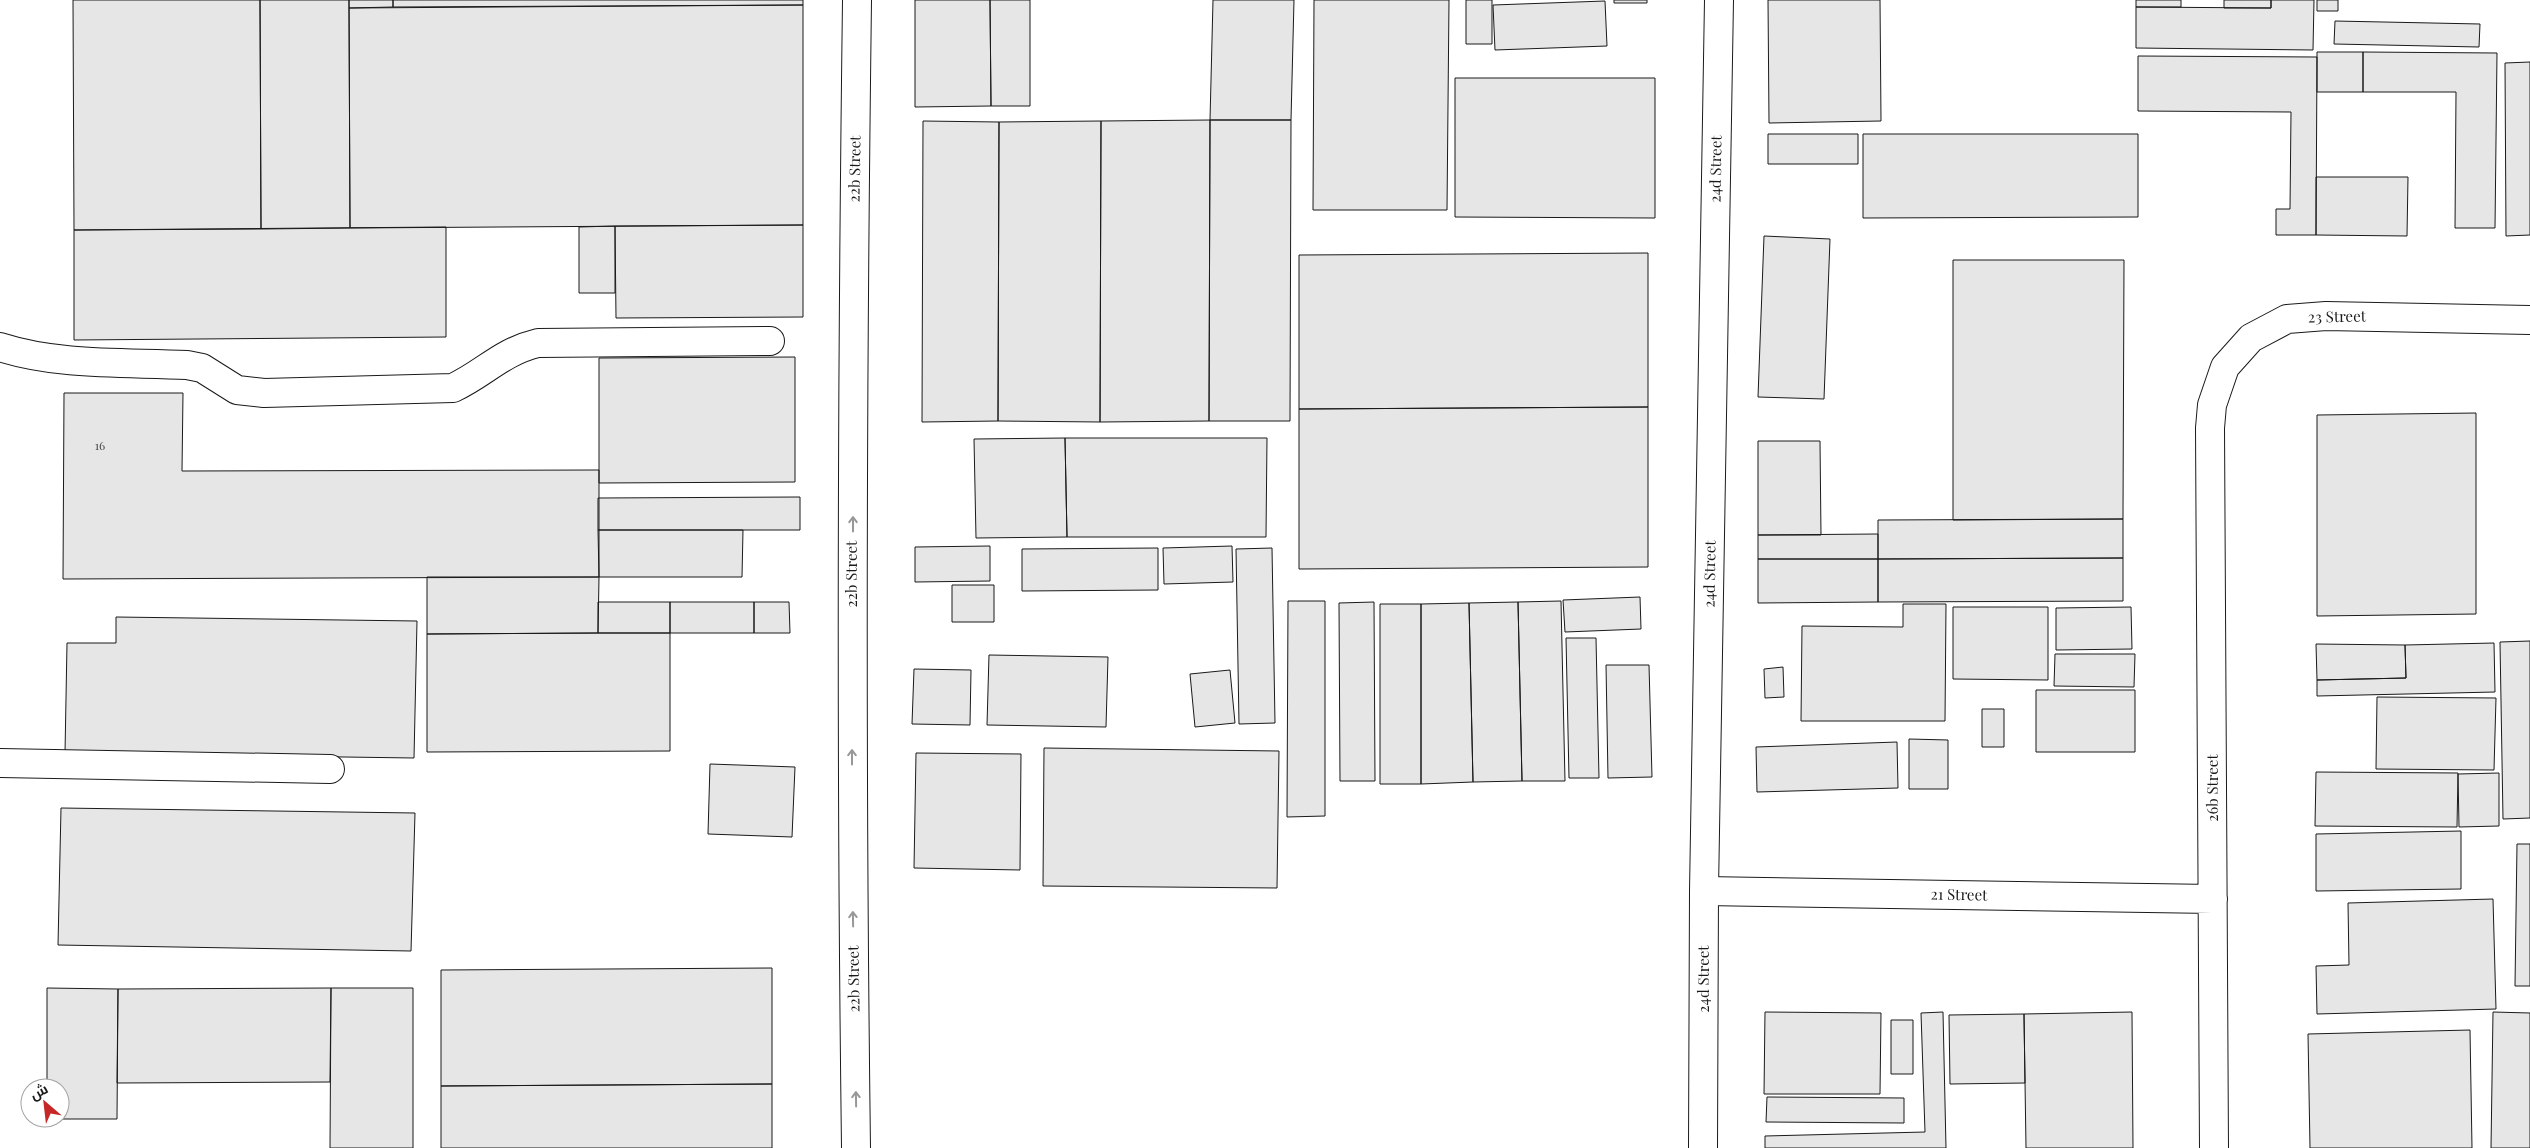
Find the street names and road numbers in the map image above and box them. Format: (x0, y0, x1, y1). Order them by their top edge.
street label: 24d Street (1704, 134, 1726, 203)
street label: 22b Street (843, 135, 865, 203)
street label: 23 Street (2308, 305, 2367, 327)
street label: 24d Street (1698, 539, 1720, 608)
street label: 22b Street (841, 540, 861, 607)
street label: 26b Street (2202, 754, 2222, 822)
street label: 21 Street (1930, 884, 1988, 905)
street label: 22b Street (842, 945, 864, 1013)
street label: 24d Street (1693, 945, 1713, 1013)

